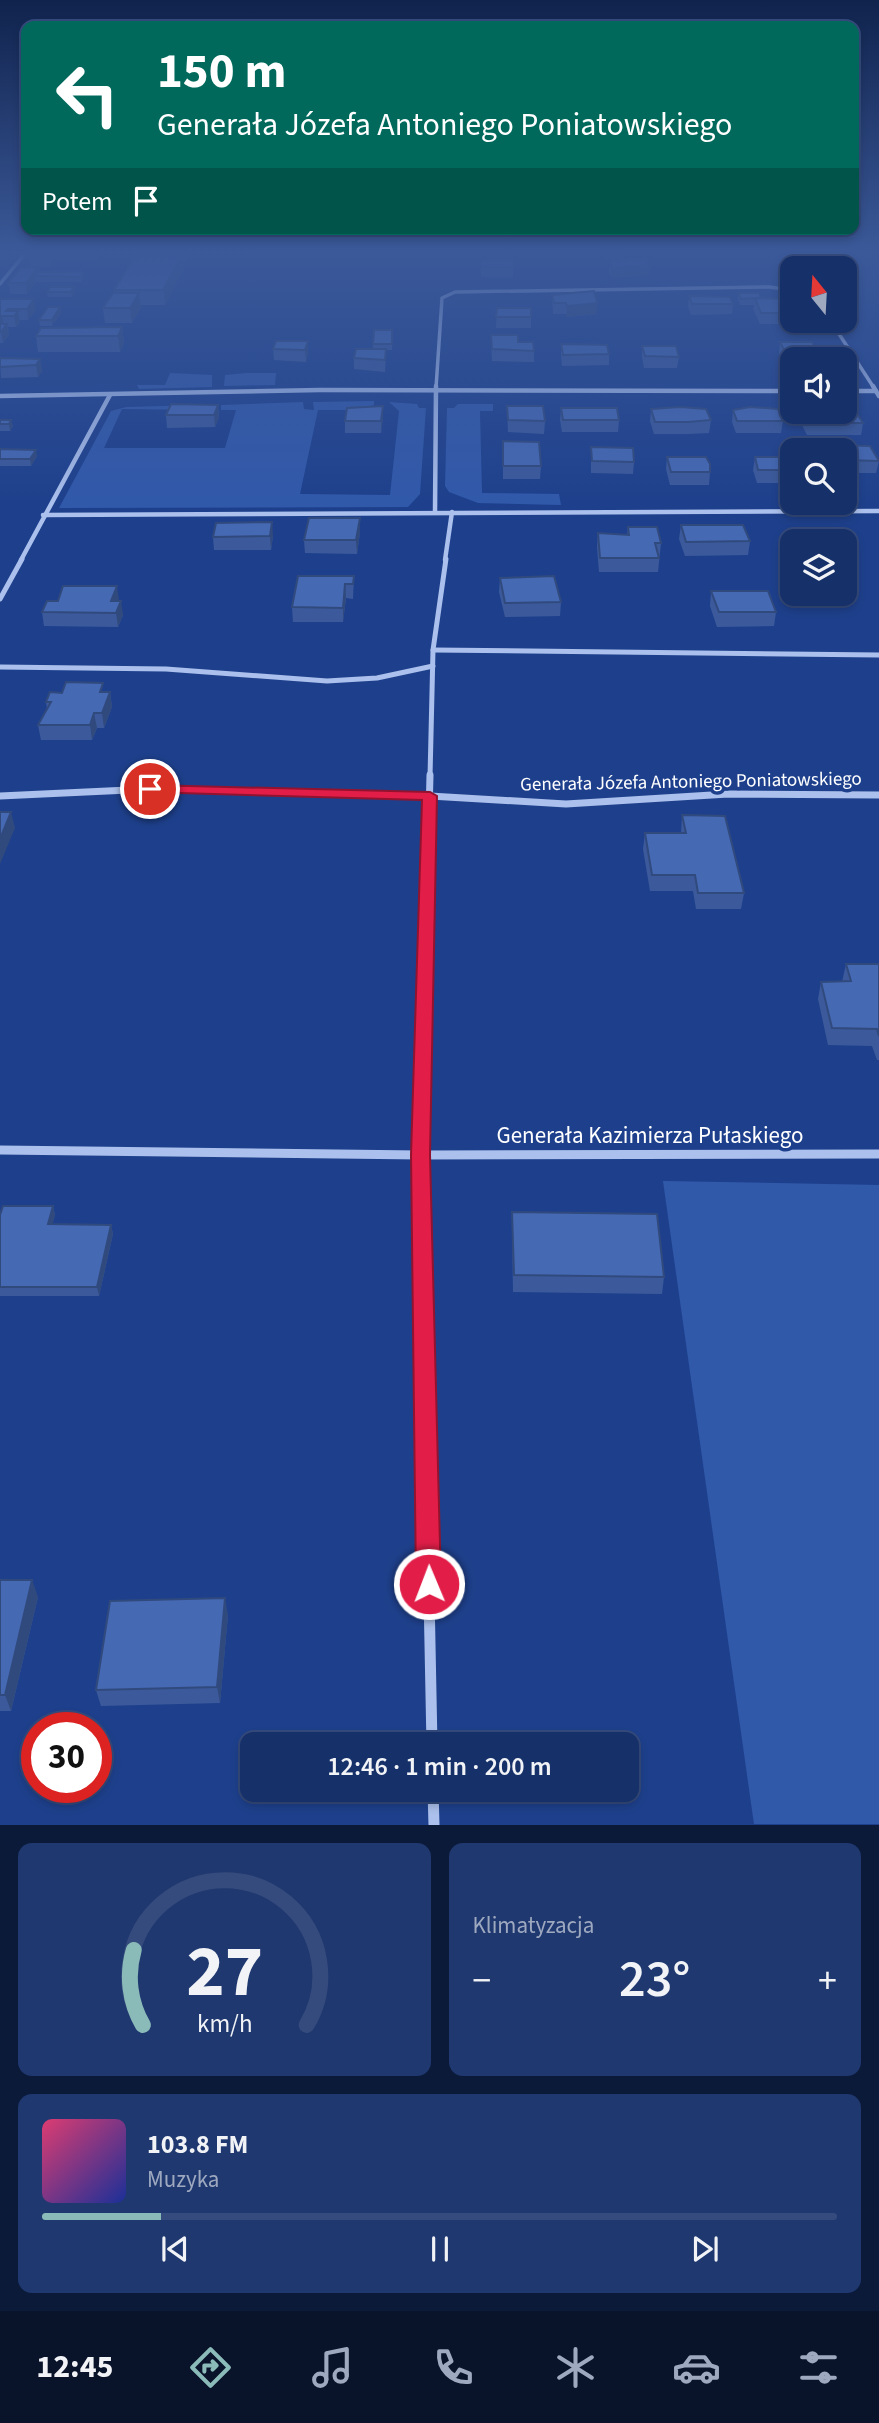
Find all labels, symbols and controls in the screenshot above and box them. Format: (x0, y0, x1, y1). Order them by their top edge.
text: 150 m (157, 37, 286, 107)
icon: left (42, 49, 133, 140)
text: Generała Józefa Antoniego Poniatowskiego (157, 102, 732, 148)
icon: arrive (127, 182, 165, 220)
text: Potem (42, 183, 113, 220)
north arrow (780, 256, 858, 332)
map controls (780, 256, 857, 606)
button: sound (780, 347, 857, 424)
button: search (780, 438, 857, 515)
button: layers (780, 529, 857, 606)
pin (120, 759, 180, 819)
street label: Generała Józefa Antoniego Poniatowskiego (520, 766, 862, 798)
icon: arrive (131, 770, 169, 808)
street label: Generała Kazimierza Pułaskiego (496, 1119, 804, 1152)
position arrow (392, 1547, 466, 1621)
speed limit sign: 30 (21, 1712, 112, 1803)
text: 12:46 · 1 min · 200 m (327, 1748, 552, 1785)
text: Klimatyzacja (473, 1909, 594, 1942)
text: 27 (186, 1921, 263, 2025)
text: 23° (619, 1943, 690, 2017)
text: − (473, 1954, 491, 2008)
text: + (818, 1954, 837, 2008)
text: km/h (197, 2006, 252, 2042)
text: 103.8 FM (147, 2126, 248, 2163)
text: Muzyka (147, 2163, 219, 2196)
icon: previous (156, 2230, 194, 2268)
icon: pause (421, 2230, 459, 2268)
icon: next (686, 2230, 724, 2268)
icon: directions (186, 2343, 235, 2392)
icon: music (308, 2343, 357, 2392)
icon: phone (429, 2343, 478, 2392)
icon: climate (551, 2343, 600, 2392)
icon: car (672, 2343, 721, 2392)
icon: filters (794, 2343, 843, 2392)
text: 12:45 (36, 2344, 113, 2390)

